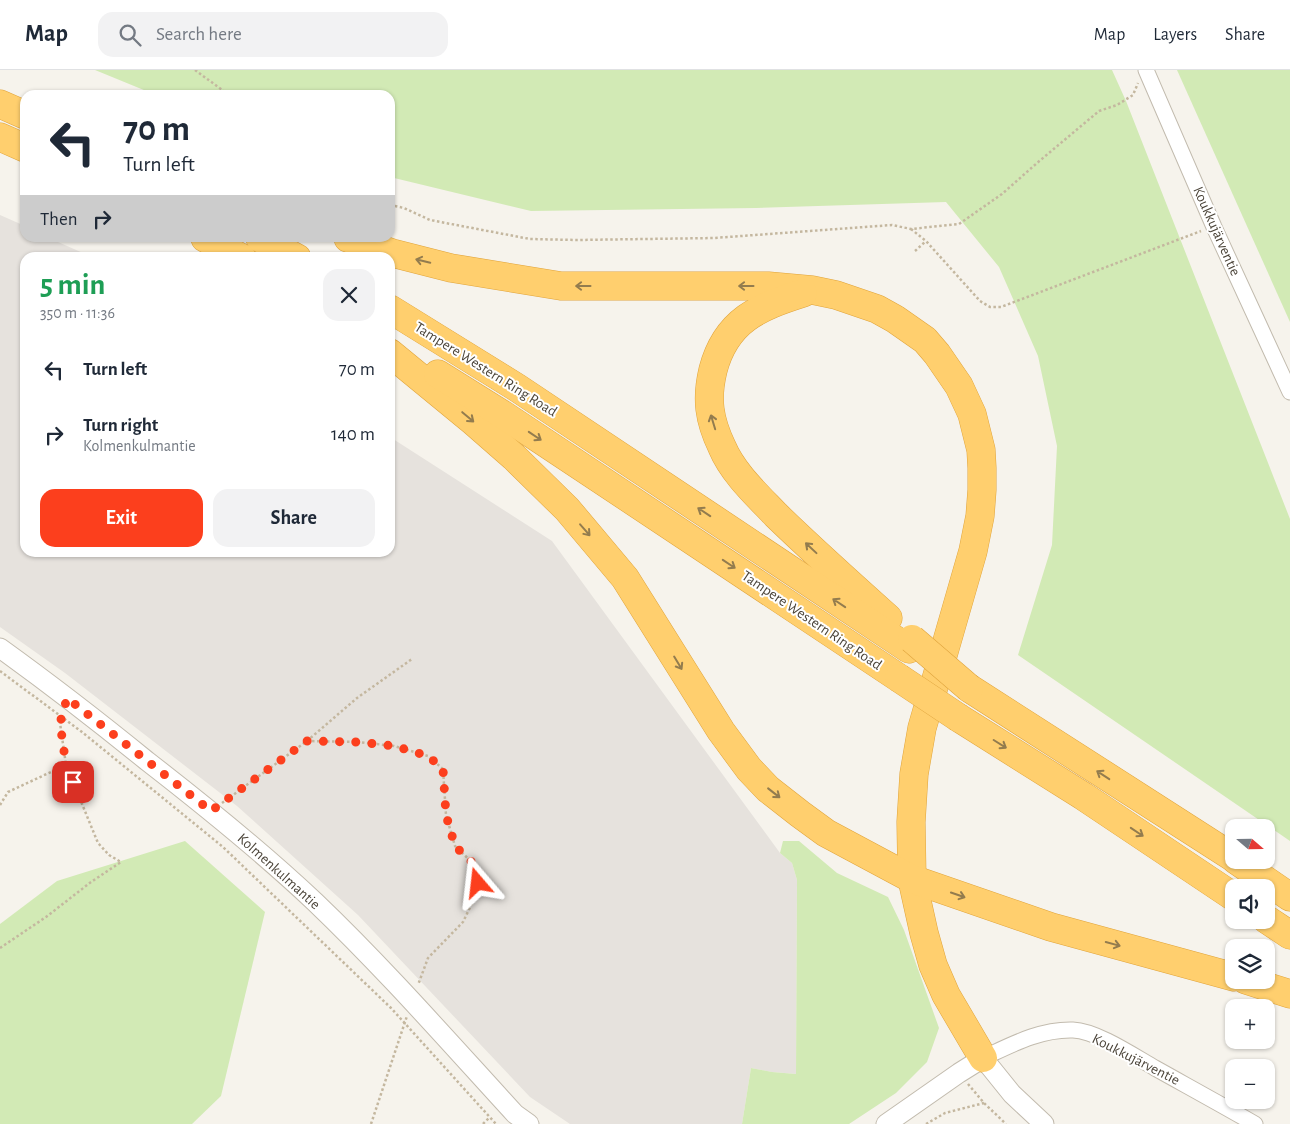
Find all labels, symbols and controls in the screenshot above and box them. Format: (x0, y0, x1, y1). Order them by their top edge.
search box (98, 12, 448, 57)
icon: search (116, 21, 144, 49)
text: Map (25, 22, 68, 46)
text: Search here (156, 25, 242, 44)
text: Map (1094, 26, 1125, 44)
text: Layers (1153, 26, 1197, 44)
text: Share (1225, 26, 1265, 44)
icon: left (40, 110, 105, 175)
text: 70 m (123, 112, 190, 147)
text: Turn left (123, 153, 195, 175)
street label: Koukkujärventie (1190, 184, 1243, 278)
icon: right (88, 205, 116, 233)
text: Then (40, 210, 78, 229)
one-way arrow (416, 255, 432, 265)
button: close (323, 269, 375, 321)
text: 5 min (40, 270, 105, 300)
one-way arrow (576, 281, 592, 291)
one-way arrow (738, 281, 754, 291)
text: 350 m · 11:36 (40, 305, 115, 321)
street label: Tampere Western Ring Road (412, 319, 560, 420)
icon: left (40, 356, 68, 384)
text: Turn left (83, 360, 147, 379)
text: 70 m (339, 360, 375, 379)
one-way arrow (461, 412, 474, 423)
one-way arrow (707, 414, 717, 430)
text: Turn right (83, 416, 158, 435)
icon: right (40, 421, 68, 449)
text: 140 m (331, 425, 375, 444)
one-way arrow (528, 430, 542, 441)
text: Kolmenkulmantie (83, 438, 196, 454)
button: Exit (40, 489, 203, 547)
button: Share (213, 489, 375, 547)
one-way arrow (697, 507, 711, 518)
one-way arrow (579, 523, 590, 536)
one-way arrow (804, 542, 817, 554)
one-way arrow (721, 559, 735, 569)
street label: Tampere Western Ring Road (739, 568, 884, 673)
one-way arrow (833, 597, 847, 607)
one-way arrow (673, 655, 683, 669)
one-way arrow (993, 740, 1007, 750)
pin (52, 761, 94, 803)
icon: arrive (59, 768, 87, 796)
one-way arrow (1097, 769, 1111, 779)
one-way arrow (767, 788, 780, 799)
north arrow (1225, 819, 1275, 869)
map controls (1225, 819, 1275, 1109)
one-way arrow (1130, 827, 1144, 837)
street label: Kolmenkulmantie (234, 830, 323, 912)
position arrow (451, 856, 503, 908)
button: sound (1225, 879, 1275, 929)
one-way arrow (950, 891, 966, 901)
button: layers (1225, 939, 1275, 989)
one-way arrow (1105, 940, 1121, 950)
button: + (1225, 999, 1275, 1049)
street label: Koukkujärventie (1090, 1031, 1182, 1088)
button: − (1225, 1059, 1275, 1109)

